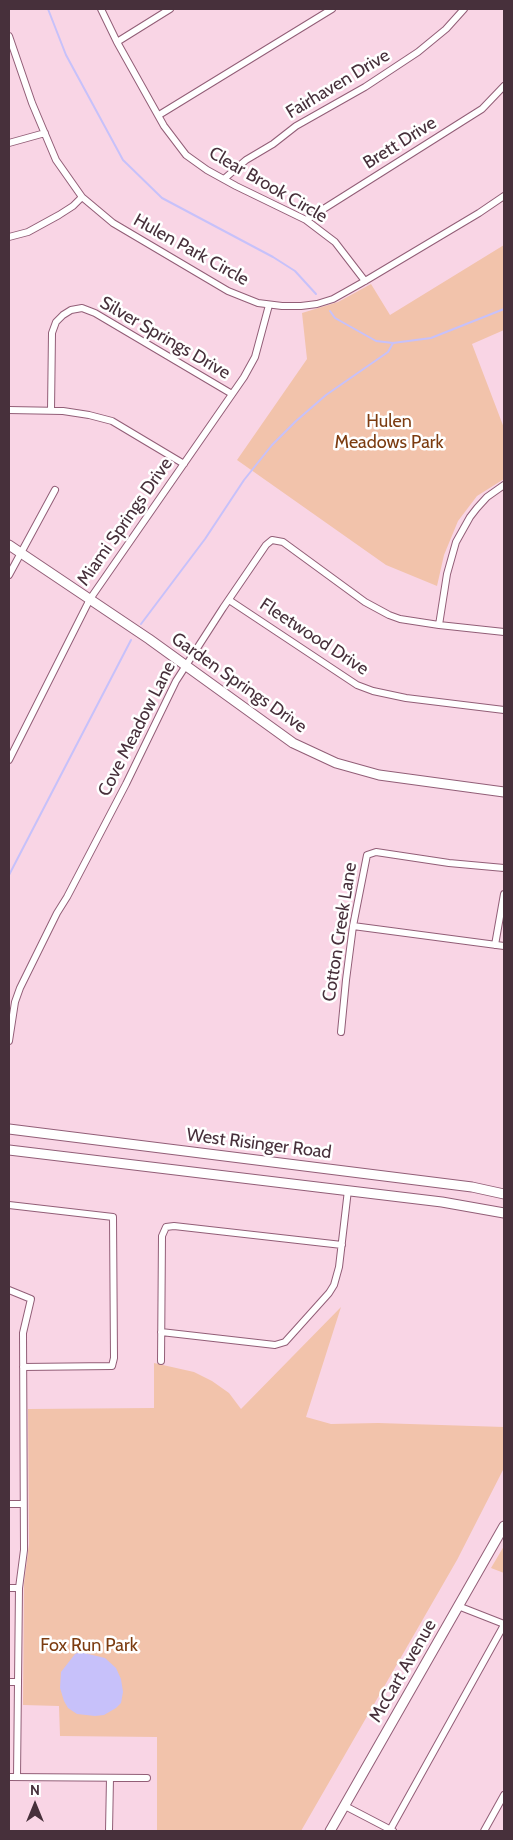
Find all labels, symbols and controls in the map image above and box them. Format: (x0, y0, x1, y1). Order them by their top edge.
street label: Fairhaven Drive (282, 45, 394, 123)
street label: Brett Drive (360, 112, 440, 174)
street label: Clear Brook Circle (205, 142, 331, 228)
street label: Hulen Park Circle (130, 209, 252, 291)
street label: Silver Springs Drive (96, 292, 234, 384)
park label: Hulen Meadows Park (334, 411, 444, 454)
street label: Miami Springs Drive (73, 454, 177, 590)
street label: Fleetwood Drive (256, 594, 372, 680)
street label: Garden Springs Drive (167, 628, 311, 738)
street label: Cove Meadow Lane (94, 658, 180, 800)
street label: Cotton Creek Lane (318, 861, 362, 1003)
street label: West Risinger Road (185, 1124, 333, 1164)
street label: McCart Avenue (365, 1616, 441, 1726)
park label: Fox Run Park (40, 1635, 138, 1657)
north arrow (10, 1780, 60, 1830)
text: N (30, 1781, 40, 1799)

